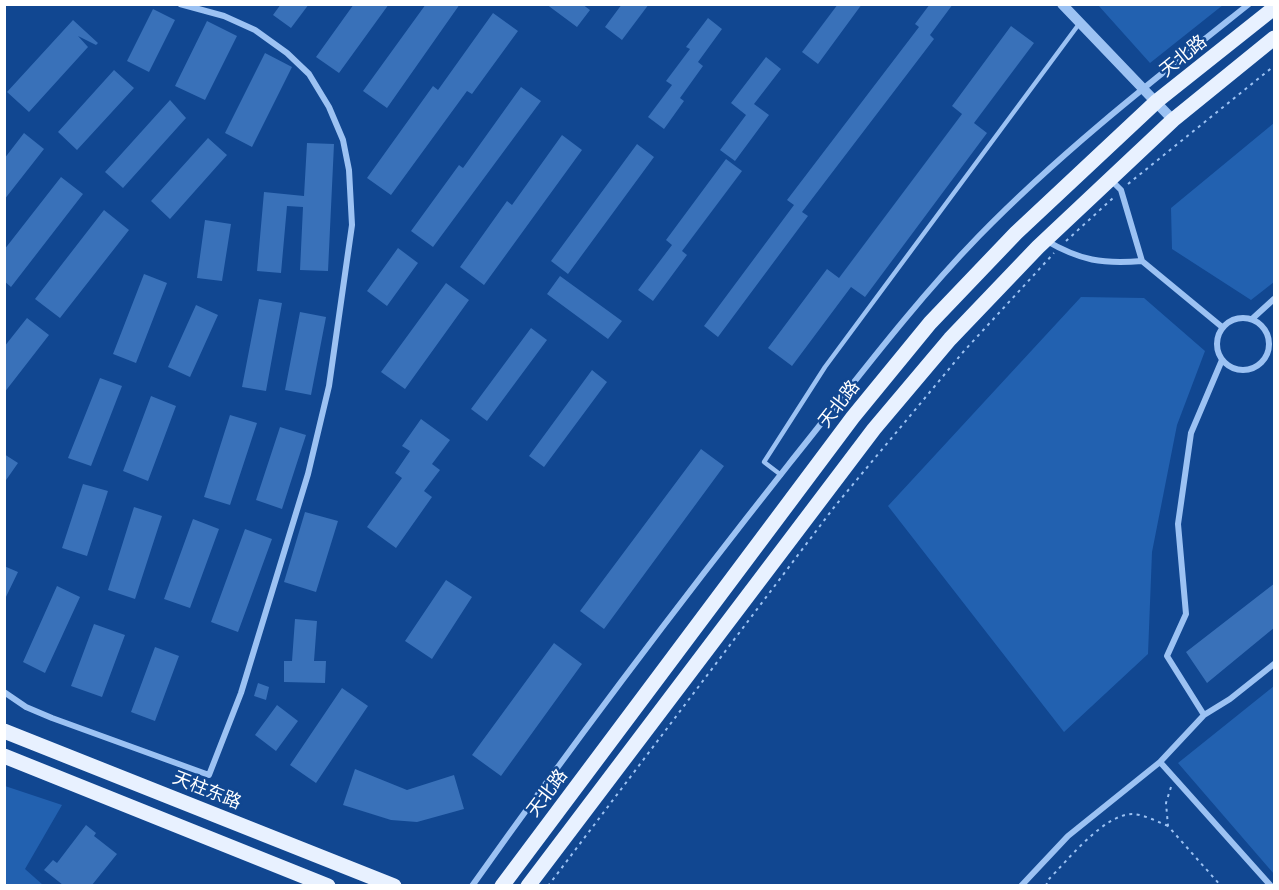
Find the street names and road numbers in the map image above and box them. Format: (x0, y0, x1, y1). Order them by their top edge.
street label: 天北路 (1155, 31, 1211, 81)
street label: 天北路 (814, 376, 864, 432)
street label: 天北路 (522, 765, 572, 821)
street label: 天柱东路 (170, 767, 244, 813)

